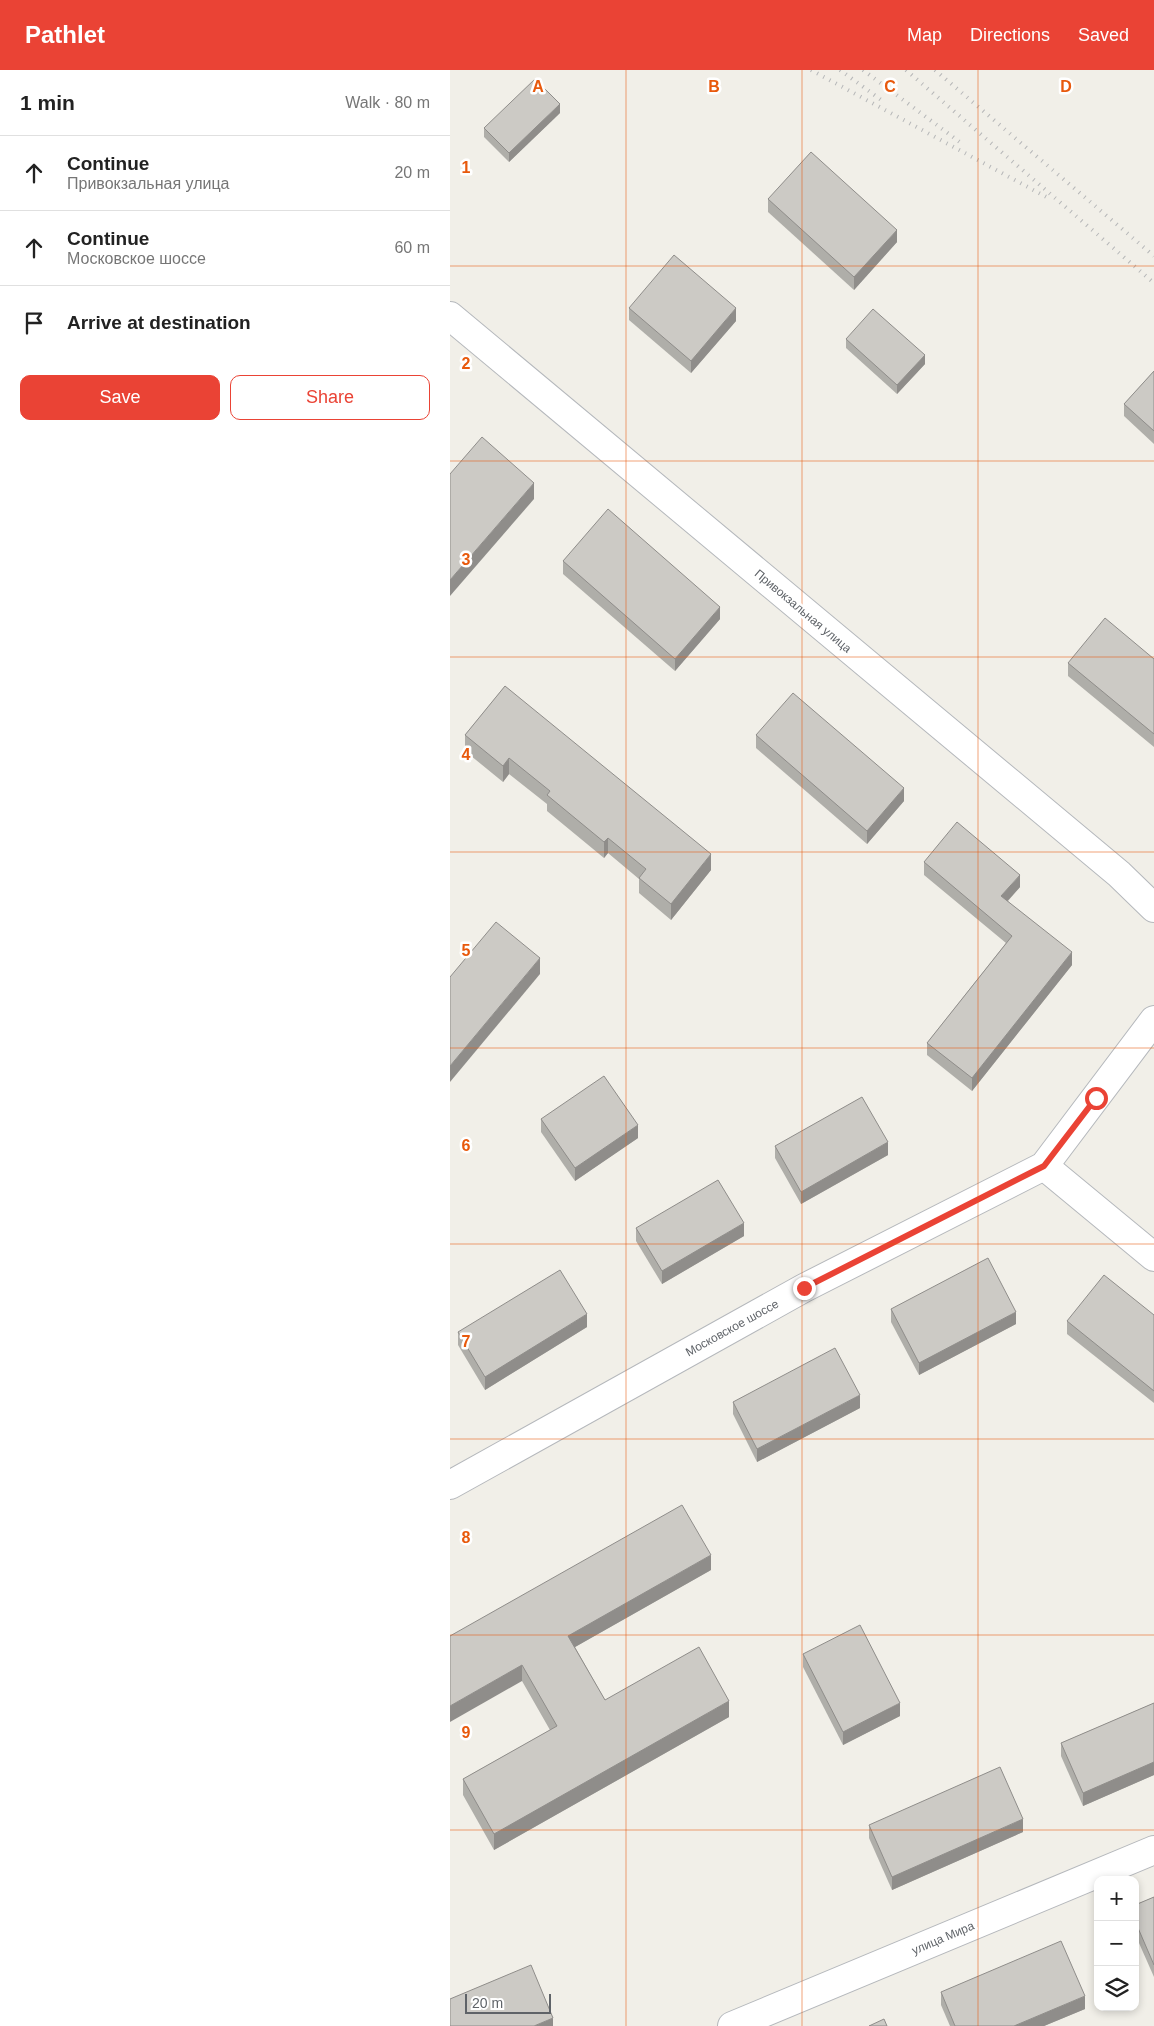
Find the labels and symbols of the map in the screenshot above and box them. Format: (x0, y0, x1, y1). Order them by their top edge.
text: A (532, 78, 544, 95)
text: B (708, 78, 720, 95)
text: C (884, 78, 896, 95)
text: D (1060, 78, 1072, 95)
text: 1 (462, 159, 471, 176)
text: 2 (462, 355, 471, 372)
text: 3 (462, 551, 471, 568)
street label: Привокзальная улица (752, 566, 854, 656)
text: 4 (462, 746, 471, 763)
text: 5 (462, 942, 471, 959)
route start (1085, 1087, 1108, 1110)
text: 6 (462, 1137, 471, 1154)
route end (793, 1277, 816, 1300)
street label: Московское шоссе (683, 1296, 781, 1359)
text: 7 (462, 1333, 471, 1350)
text: 8 (462, 1529, 471, 1546)
text: 9 (462, 1724, 471, 1741)
street label: улица Мира (910, 1918, 977, 1957)
scale bar (465, 1991, 551, 2014)

